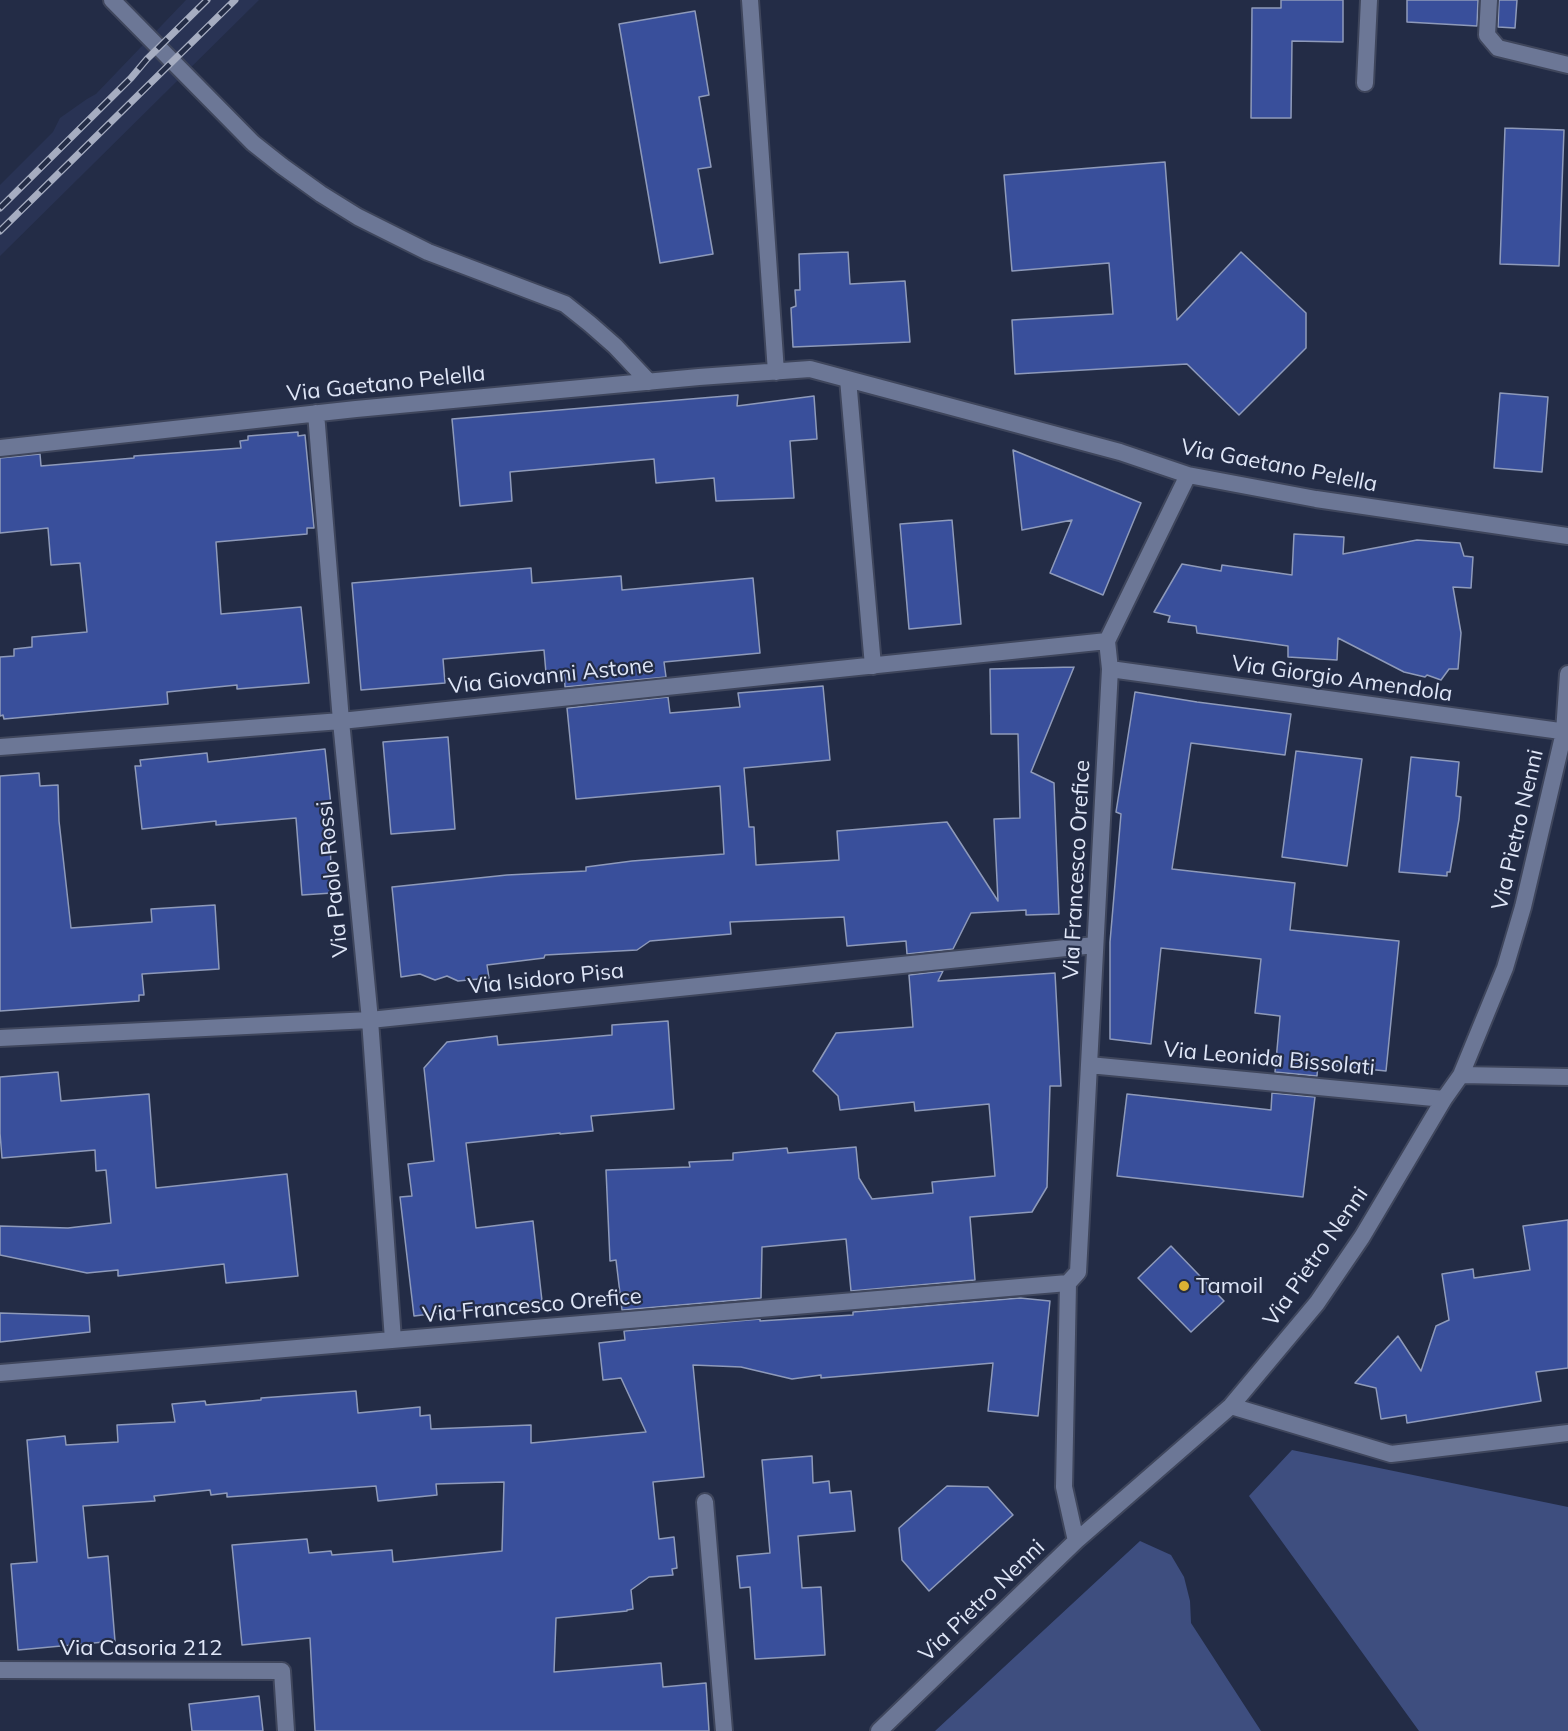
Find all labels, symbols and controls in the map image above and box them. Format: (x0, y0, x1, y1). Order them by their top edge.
street label: Via Gaetano Pelella (285, 360, 487, 408)
street label: Via Gaetano Pelella (1179, 434, 1379, 498)
street label: Via Giorgio Amendola (1230, 650, 1454, 708)
street label: Via Giovanni Astone (447, 652, 655, 700)
street label: Via Pietro Nenni (1487, 747, 1549, 913)
street label: Via Francesco Orefice (1058, 759, 1096, 981)
street label: Via Paolo Rossi (312, 799, 354, 959)
street label: Via Isidoro Pisa (467, 958, 625, 1000)
street label: Via Leonida Bissolati (1162, 1037, 1376, 1081)
street label: Via Pietro Nenni (1258, 1182, 1374, 1332)
place label: Tamoil (1196, 1273, 1263, 1299)
marker: Tamoil (1177, 1279, 1191, 1293)
street label: Via Francesco Orefice (421, 1283, 643, 1329)
street label: Via Pietro Nenni (914, 1534, 1050, 1668)
street label: Via Casoria 212 (60, 1635, 222, 1661)

